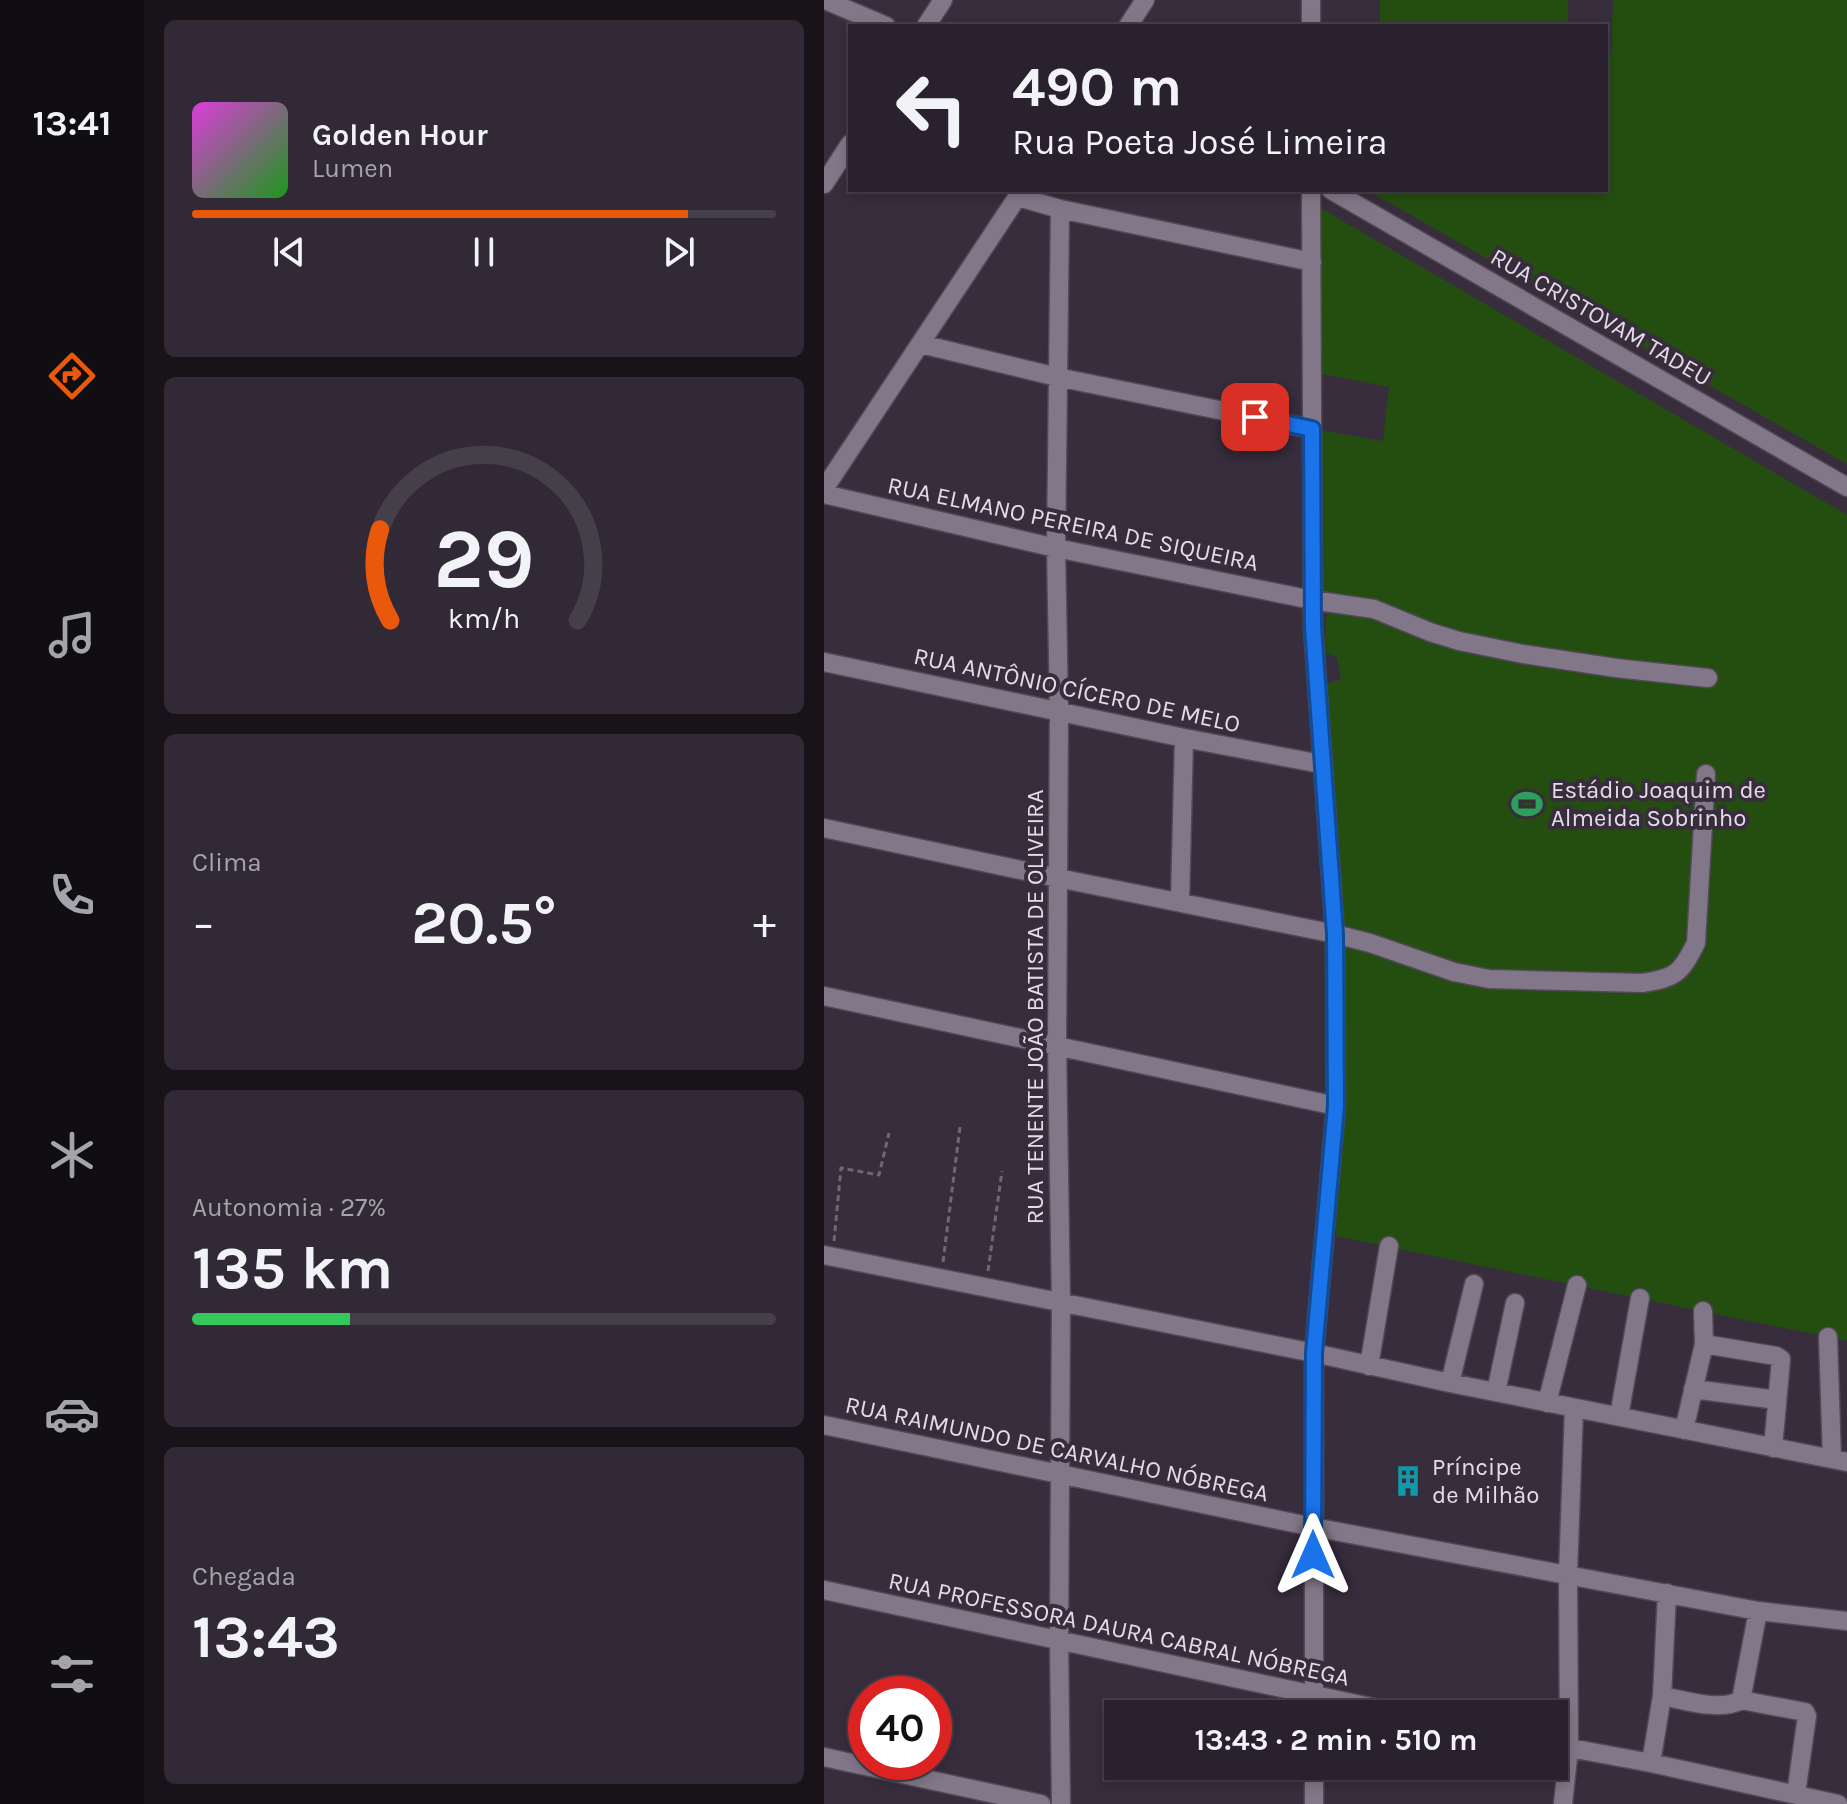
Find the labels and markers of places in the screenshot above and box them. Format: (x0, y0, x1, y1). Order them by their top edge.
pin (1221, 383, 1289, 451)
place label: Estádio Joaquim de Almeida Sobrinho (1551, 776, 1766, 832)
sports icon: Estádio Joaquim de Almeida Sobrinho (1510, 787, 1544, 821)
place label: Príncipe de Milhão (1432, 1453, 1539, 1509)
building icon: Príncipe de Milhão (1391, 1464, 1425, 1498)

